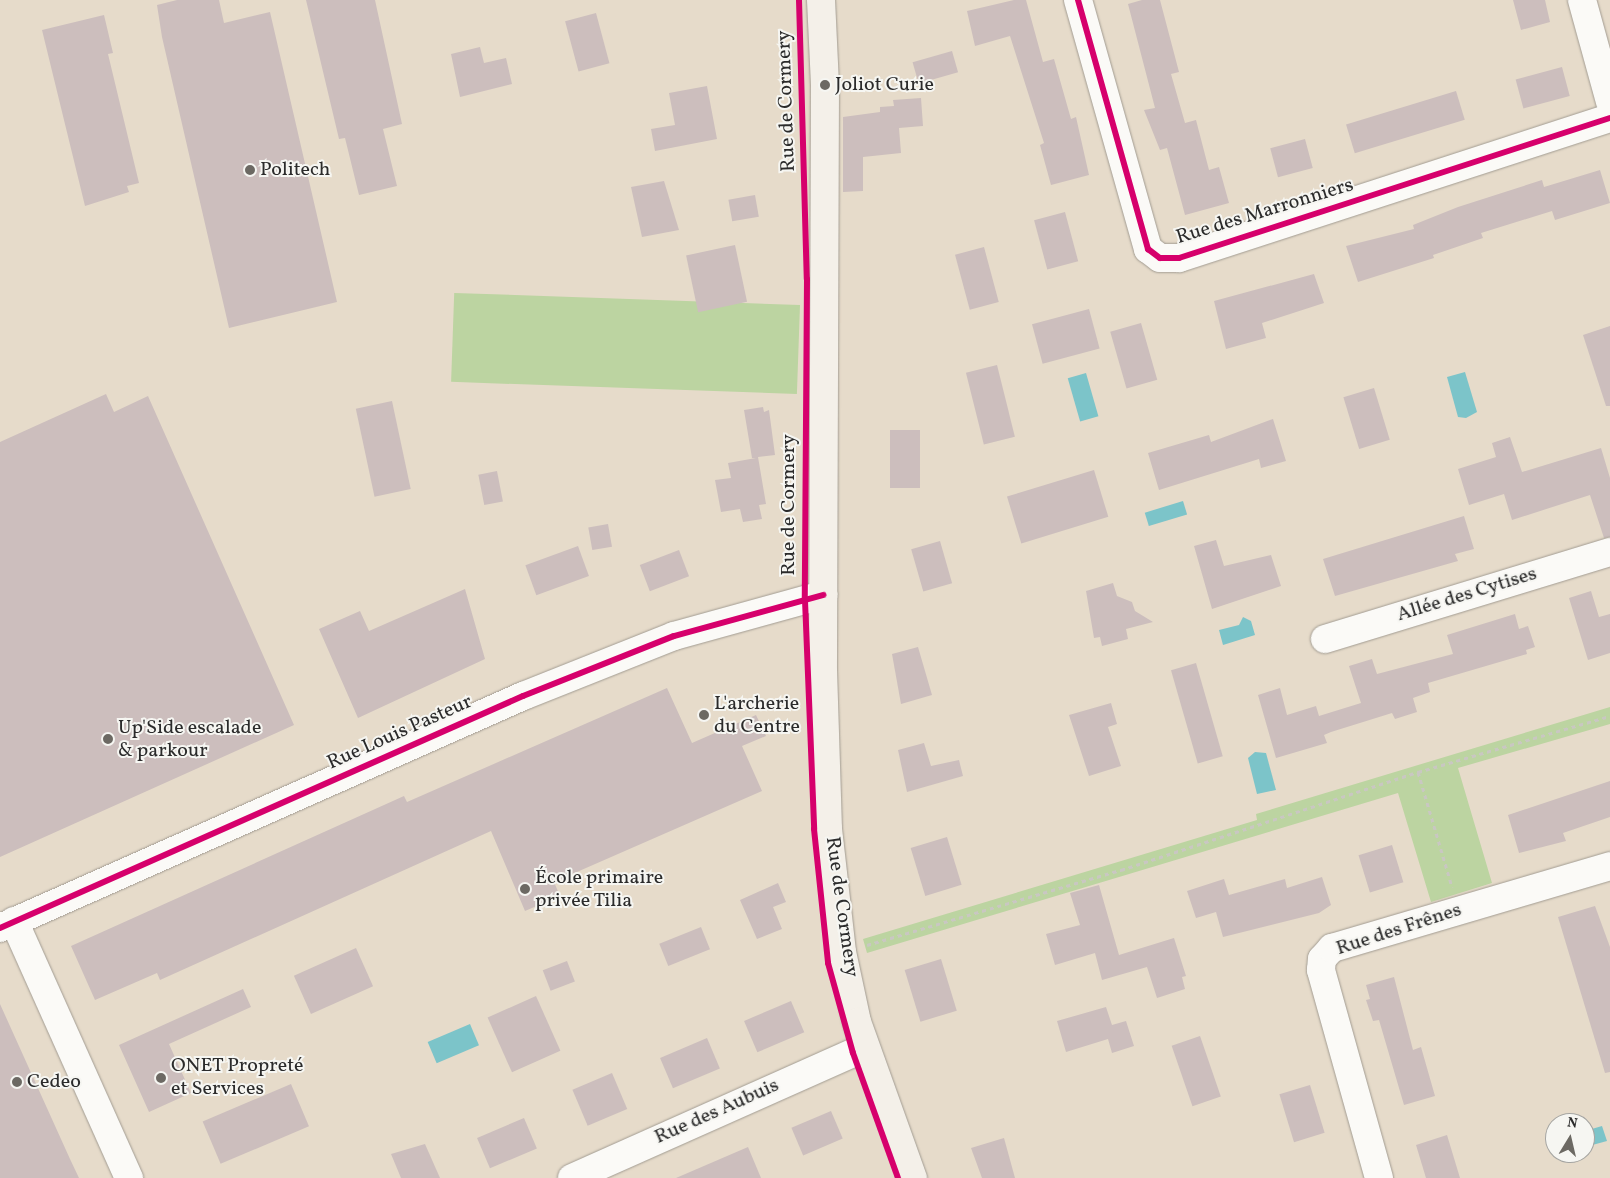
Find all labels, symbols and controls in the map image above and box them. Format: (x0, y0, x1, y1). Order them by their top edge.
street label: Rue de Cormery (773, 30, 801, 172)
place label: Joliot Curie (835, 73, 934, 97)
marker: Joliot Curie (819, 79, 831, 91)
place label: Politech (260, 158, 330, 182)
marker: Politech (244, 164, 256, 176)
street label: Rue des Marronniers (1173, 174, 1357, 250)
street label: Rue de Cormery (777, 434, 801, 576)
street label: Allée des Cytises (1394, 562, 1540, 628)
street label: Rue Louis Pasteur (324, 690, 476, 776)
place label: L'archerie du Centre (714, 692, 800, 739)
marker: L'archerie du Centre (698, 709, 710, 721)
place label: Up'Side escalade & parkour (118, 716, 261, 763)
marker: Up'Side escalade & parkour (102, 733, 114, 745)
street label: Rue de Cormery (819, 835, 863, 979)
place label: École primaire privée Tilia (535, 866, 663, 913)
marker: École primaire privée Tilia (519, 883, 531, 895)
street label: Rue des Frênes (1333, 898, 1465, 962)
place label: ONET Propreté et Services (171, 1054, 304, 1101)
place label: Cedeo (27, 1070, 81, 1094)
marker: ONET Propreté et Services (155, 1072, 167, 1084)
street label: Rue des Aubuis (651, 1074, 783, 1150)
marker: Cedeo (11, 1076, 23, 1088)
north arrow (1545, 1113, 1595, 1163)
text: N (1566, 1113, 1579, 1134)

